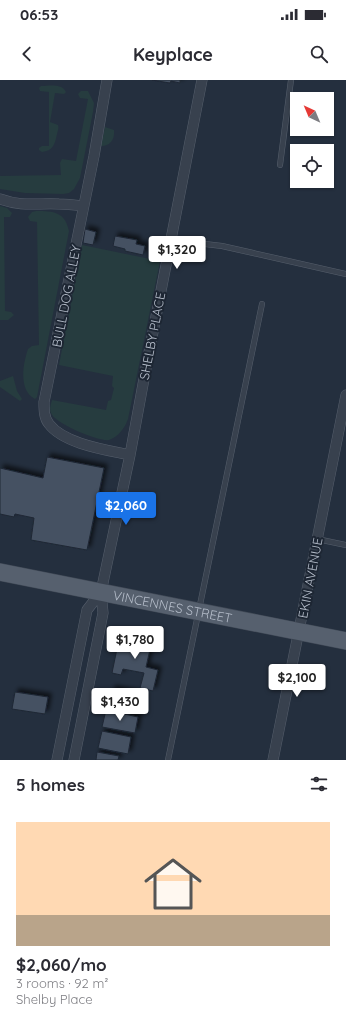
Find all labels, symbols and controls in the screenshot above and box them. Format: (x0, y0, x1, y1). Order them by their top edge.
text: 06:53 (20, 5, 58, 24)
icon: back (16, 43, 38, 65)
text: Keyplace (133, 43, 213, 66)
icon: search (308, 43, 330, 65)
north arrow (290, 92, 334, 136)
map controls (290, 92, 334, 188)
button: locate (290, 144, 334, 188)
pin: $1,320 (144, 236, 210, 270)
text: $1,320 (158, 241, 196, 257)
street label: BULL DOG ALLEY (48, 243, 84, 349)
street label: SHELBY PLACE (136, 291, 168, 381)
pin: $2,060 (93, 492, 159, 526)
text: $2,060 (105, 497, 147, 513)
street label: EKIN AVENUE (294, 536, 326, 620)
street label: VINCENNES STREET (112, 587, 234, 626)
pin: $1,780 (102, 626, 168, 660)
text: $1,780 (116, 631, 154, 647)
pin: $2,100 (264, 664, 330, 698)
text: $2,100 (278, 669, 316, 685)
pin: $1,430 (87, 688, 153, 722)
text: $1,430 (100, 693, 140, 709)
icon: filters (308, 773, 330, 795)
text: 5 homes (16, 774, 85, 795)
icon: home (137, 848, 209, 920)
text: $2,060/mo (16, 954, 107, 975)
text: 3 rooms · 92 m² (16, 975, 108, 991)
text: Shelby Place (16, 991, 93, 1007)

